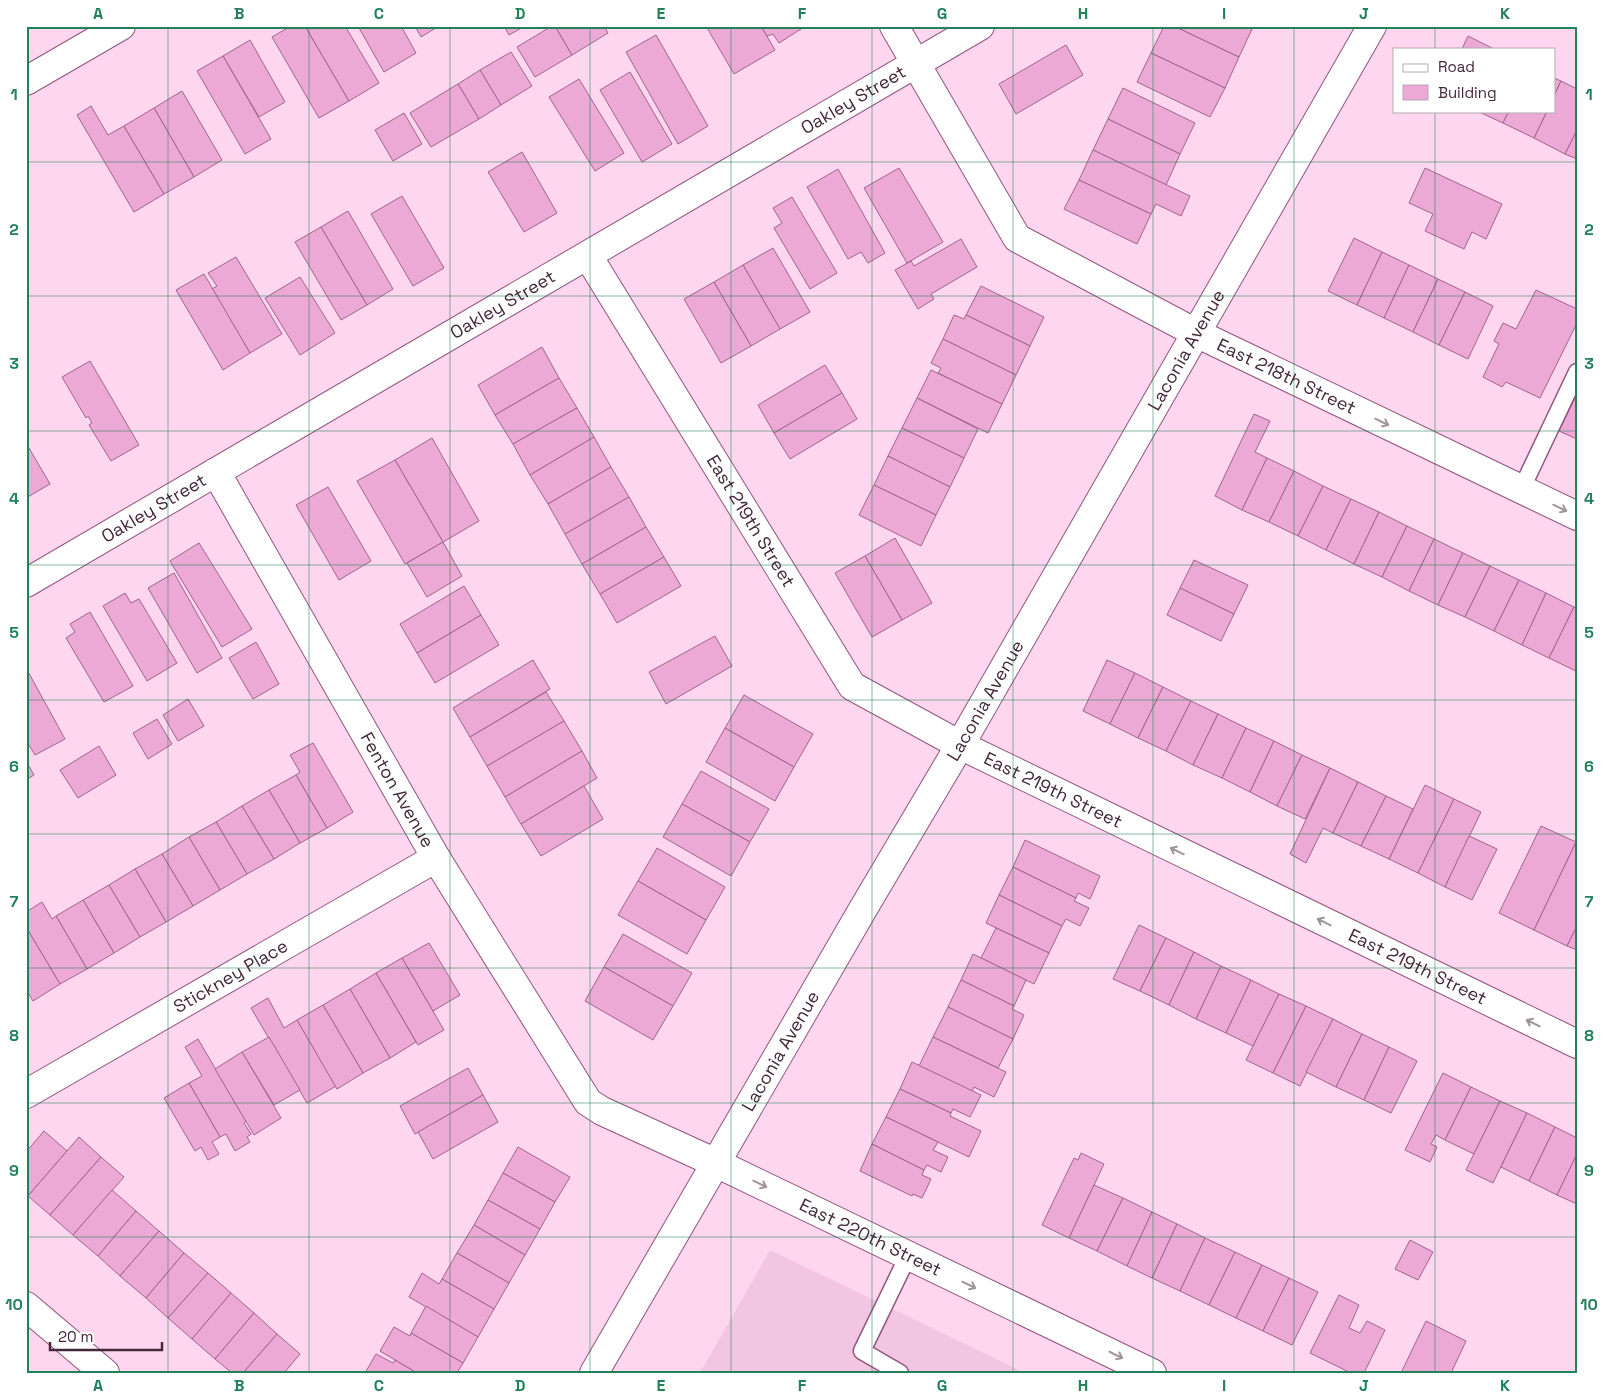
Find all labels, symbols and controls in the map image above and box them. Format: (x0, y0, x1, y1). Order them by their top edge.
text: A (93, 3, 103, 24)
text: B (234, 3, 244, 24)
text: C (374, 3, 384, 24)
text: D (515, 3, 525, 24)
text: E (657, 3, 666, 24)
text: F (798, 3, 807, 24)
text: G (937, 3, 947, 24)
text: H (1078, 3, 1088, 24)
text: I (1222, 3, 1226, 24)
text: J (1359, 3, 1369, 24)
text: K (1500, 3, 1510, 24)
legend (1393, 48, 1556, 112)
text: Road (1438, 57, 1475, 76)
street label: Oakley Street (796, 60, 910, 139)
text: Building (1438, 83, 1497, 102)
text: 1 (10, 84, 18, 105)
text: 1 (1585, 84, 1593, 105)
text: 2 (9, 219, 19, 240)
text: 2 (1584, 219, 1594, 240)
street label: Oakley Street (446, 265, 559, 344)
street label: Laconia Avenue (1142, 285, 1230, 414)
street label: East 218th Street (1213, 333, 1360, 419)
text: 3 (9, 353, 19, 374)
text: 3 (1584, 353, 1594, 374)
one-way arrow (1374, 418, 1389, 427)
street label: East 219th Street (702, 450, 800, 591)
street label: Oakley Street (97, 468, 210, 548)
text: 4 (9, 488, 19, 509)
text: 4 (1584, 488, 1594, 509)
one-way arrow (1552, 503, 1567, 513)
text: 5 (9, 622, 19, 643)
text: 5 (1584, 622, 1594, 643)
street label: Laconia Avenue (941, 636, 1029, 765)
street label: Fenton Avenue (356, 728, 440, 852)
street label: East 219th Street (980, 746, 1126, 833)
text: 6 (9, 756, 19, 777)
text: 6 (1584, 756, 1594, 777)
one-way arrow (1170, 846, 1185, 856)
text: 7 (10, 891, 19, 912)
text: 7 (1585, 891, 1594, 912)
one-way arrow (1317, 916, 1332, 926)
street label: East 219th Street (1345, 923, 1491, 1010)
street label: Stickney Place (169, 934, 292, 1018)
street label: Laconia Avenue (736, 986, 824, 1115)
one-way arrow (1526, 1018, 1541, 1027)
text: 8 (9, 1025, 19, 1046)
text: 8 (1584, 1025, 1594, 1046)
text: 9 (9, 1160, 19, 1181)
text: 9 (1584, 1160, 1594, 1181)
one-way arrow (752, 1180, 767, 1189)
street label: East 220th Street (796, 1193, 945, 1281)
one-way arrow (961, 1281, 976, 1290)
text: 10 (5, 1294, 23, 1315)
text: 10 (1580, 1294, 1598, 1315)
scale bar (50, 1319, 162, 1351)
text: 20 m (58, 1327, 93, 1346)
one-way arrow (1108, 1351, 1123, 1361)
text: A (93, 1375, 103, 1396)
text: B (234, 1375, 244, 1396)
text: C (374, 1375, 384, 1396)
text: D (515, 1375, 525, 1396)
text: E (657, 1375, 666, 1396)
text: F (798, 1375, 807, 1396)
text: G (937, 1375, 947, 1396)
text: H (1078, 1375, 1088, 1396)
text: I (1222, 1375, 1226, 1396)
text: J (1359, 1375, 1369, 1396)
text: K (1500, 1375, 1510, 1396)

